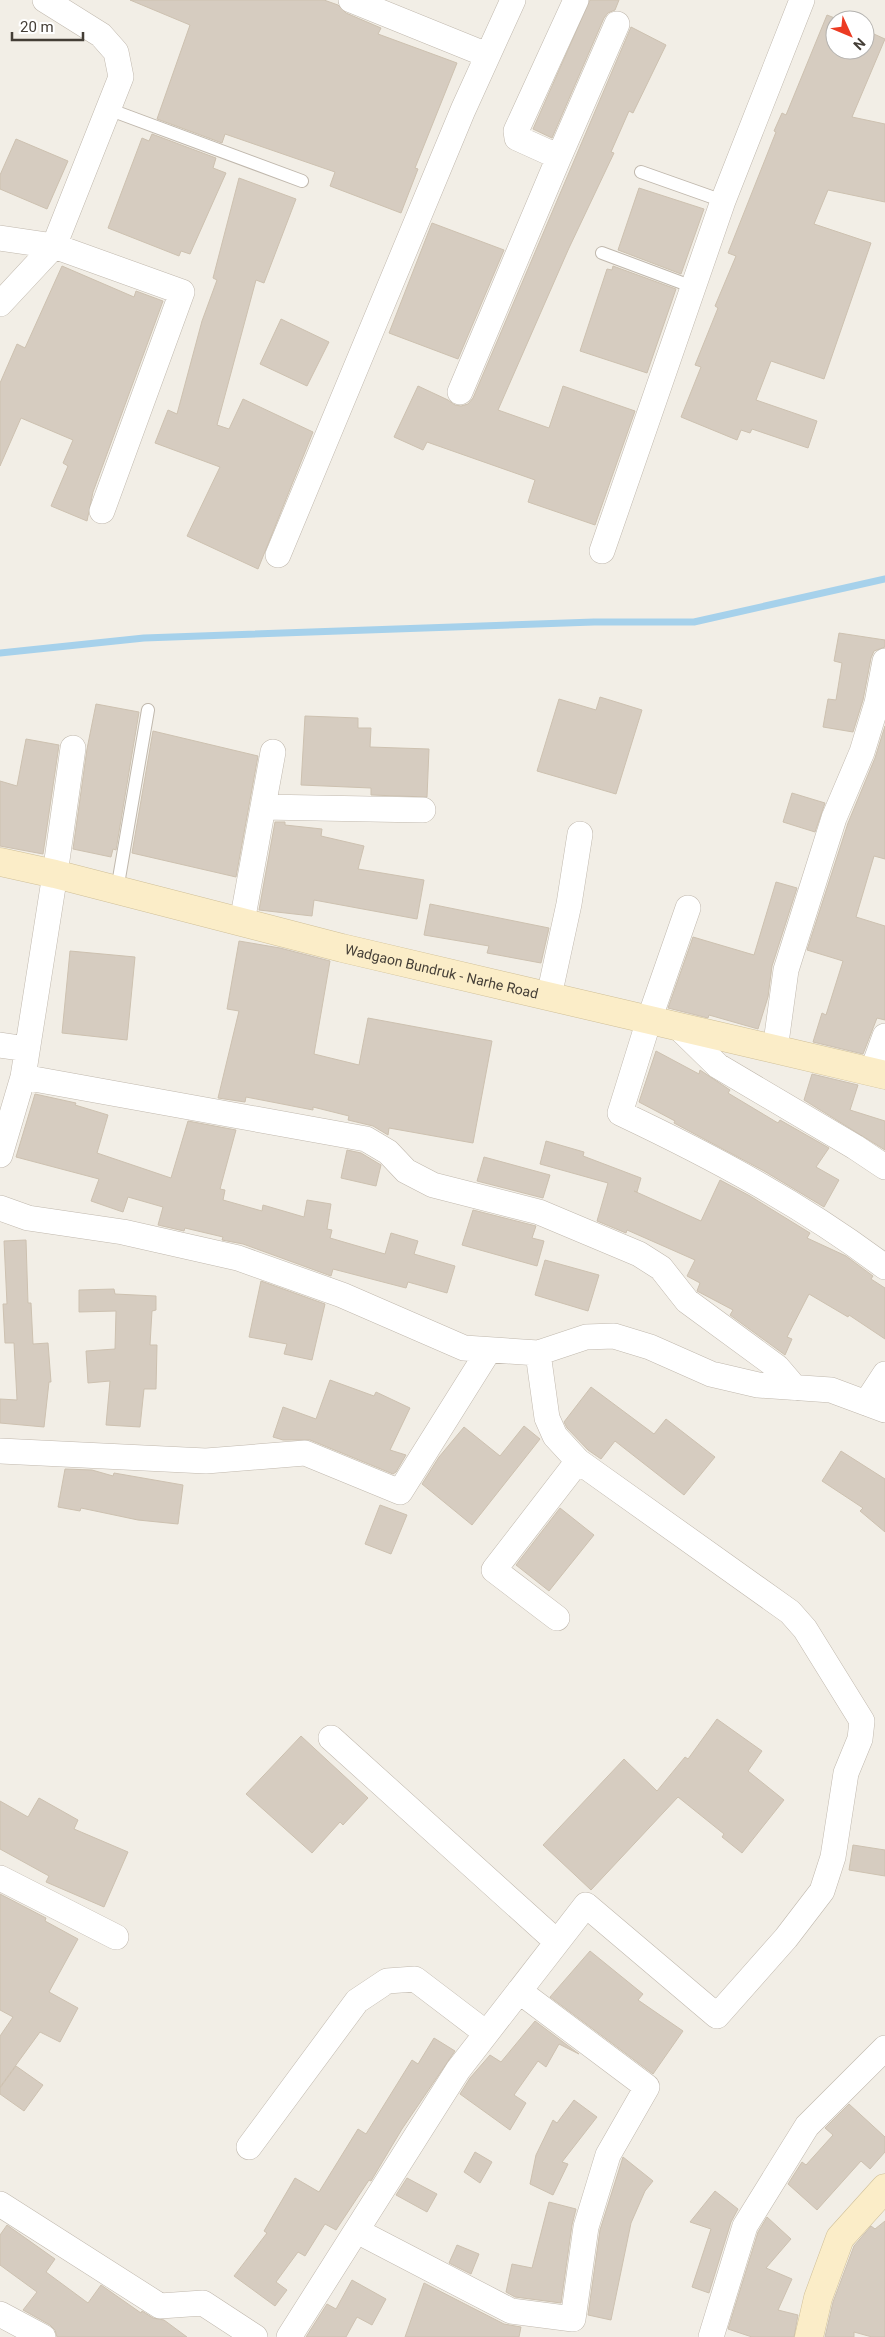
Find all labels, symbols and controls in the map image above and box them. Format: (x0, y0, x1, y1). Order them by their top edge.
scale bar (12, 10, 84, 42)
north arrow (825, 10, 875, 60)
text: 20 m (20, 18, 54, 36)
text: N (850, 35, 869, 53)
street label: Wadgaon Bundruk - Narhe Road (343, 941, 540, 1002)

